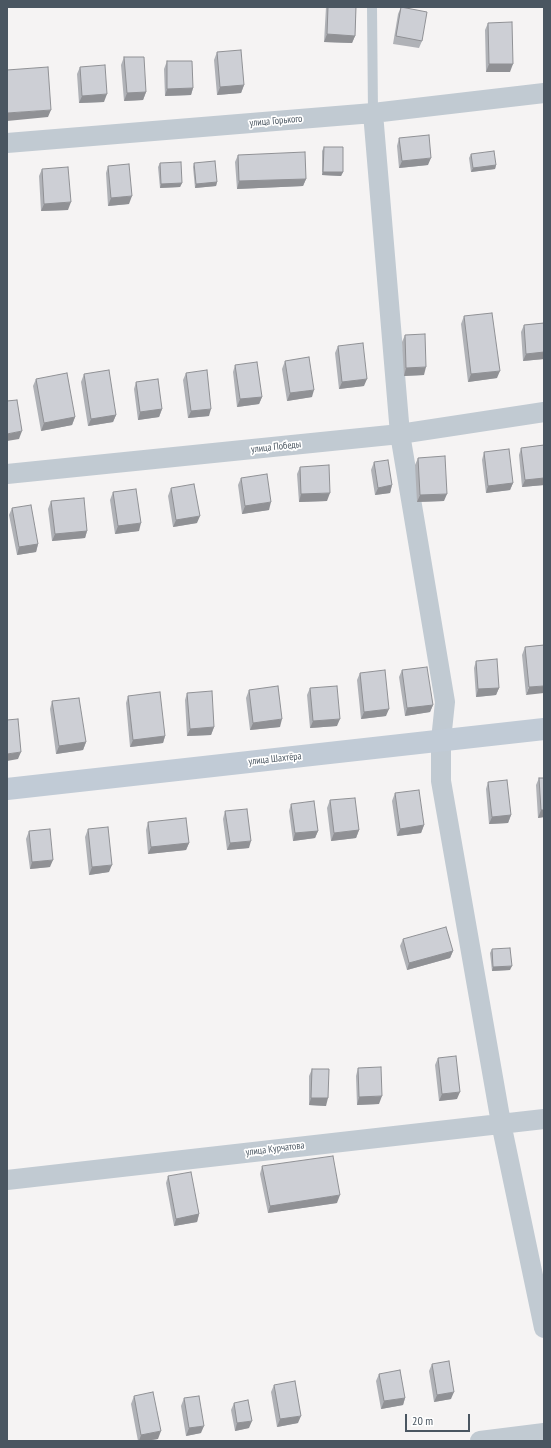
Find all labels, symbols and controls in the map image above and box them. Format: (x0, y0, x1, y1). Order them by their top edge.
street label: улица Горького (249, 113, 303, 129)
street label: улица Победы (250, 438, 302, 456)
street label: улица Шахтёра (248, 750, 302, 768)
street label: улица Курчатова (245, 1139, 305, 1159)
scale bar (407, 1406, 472, 1432)
text: 20 m (412, 1413, 433, 1428)

